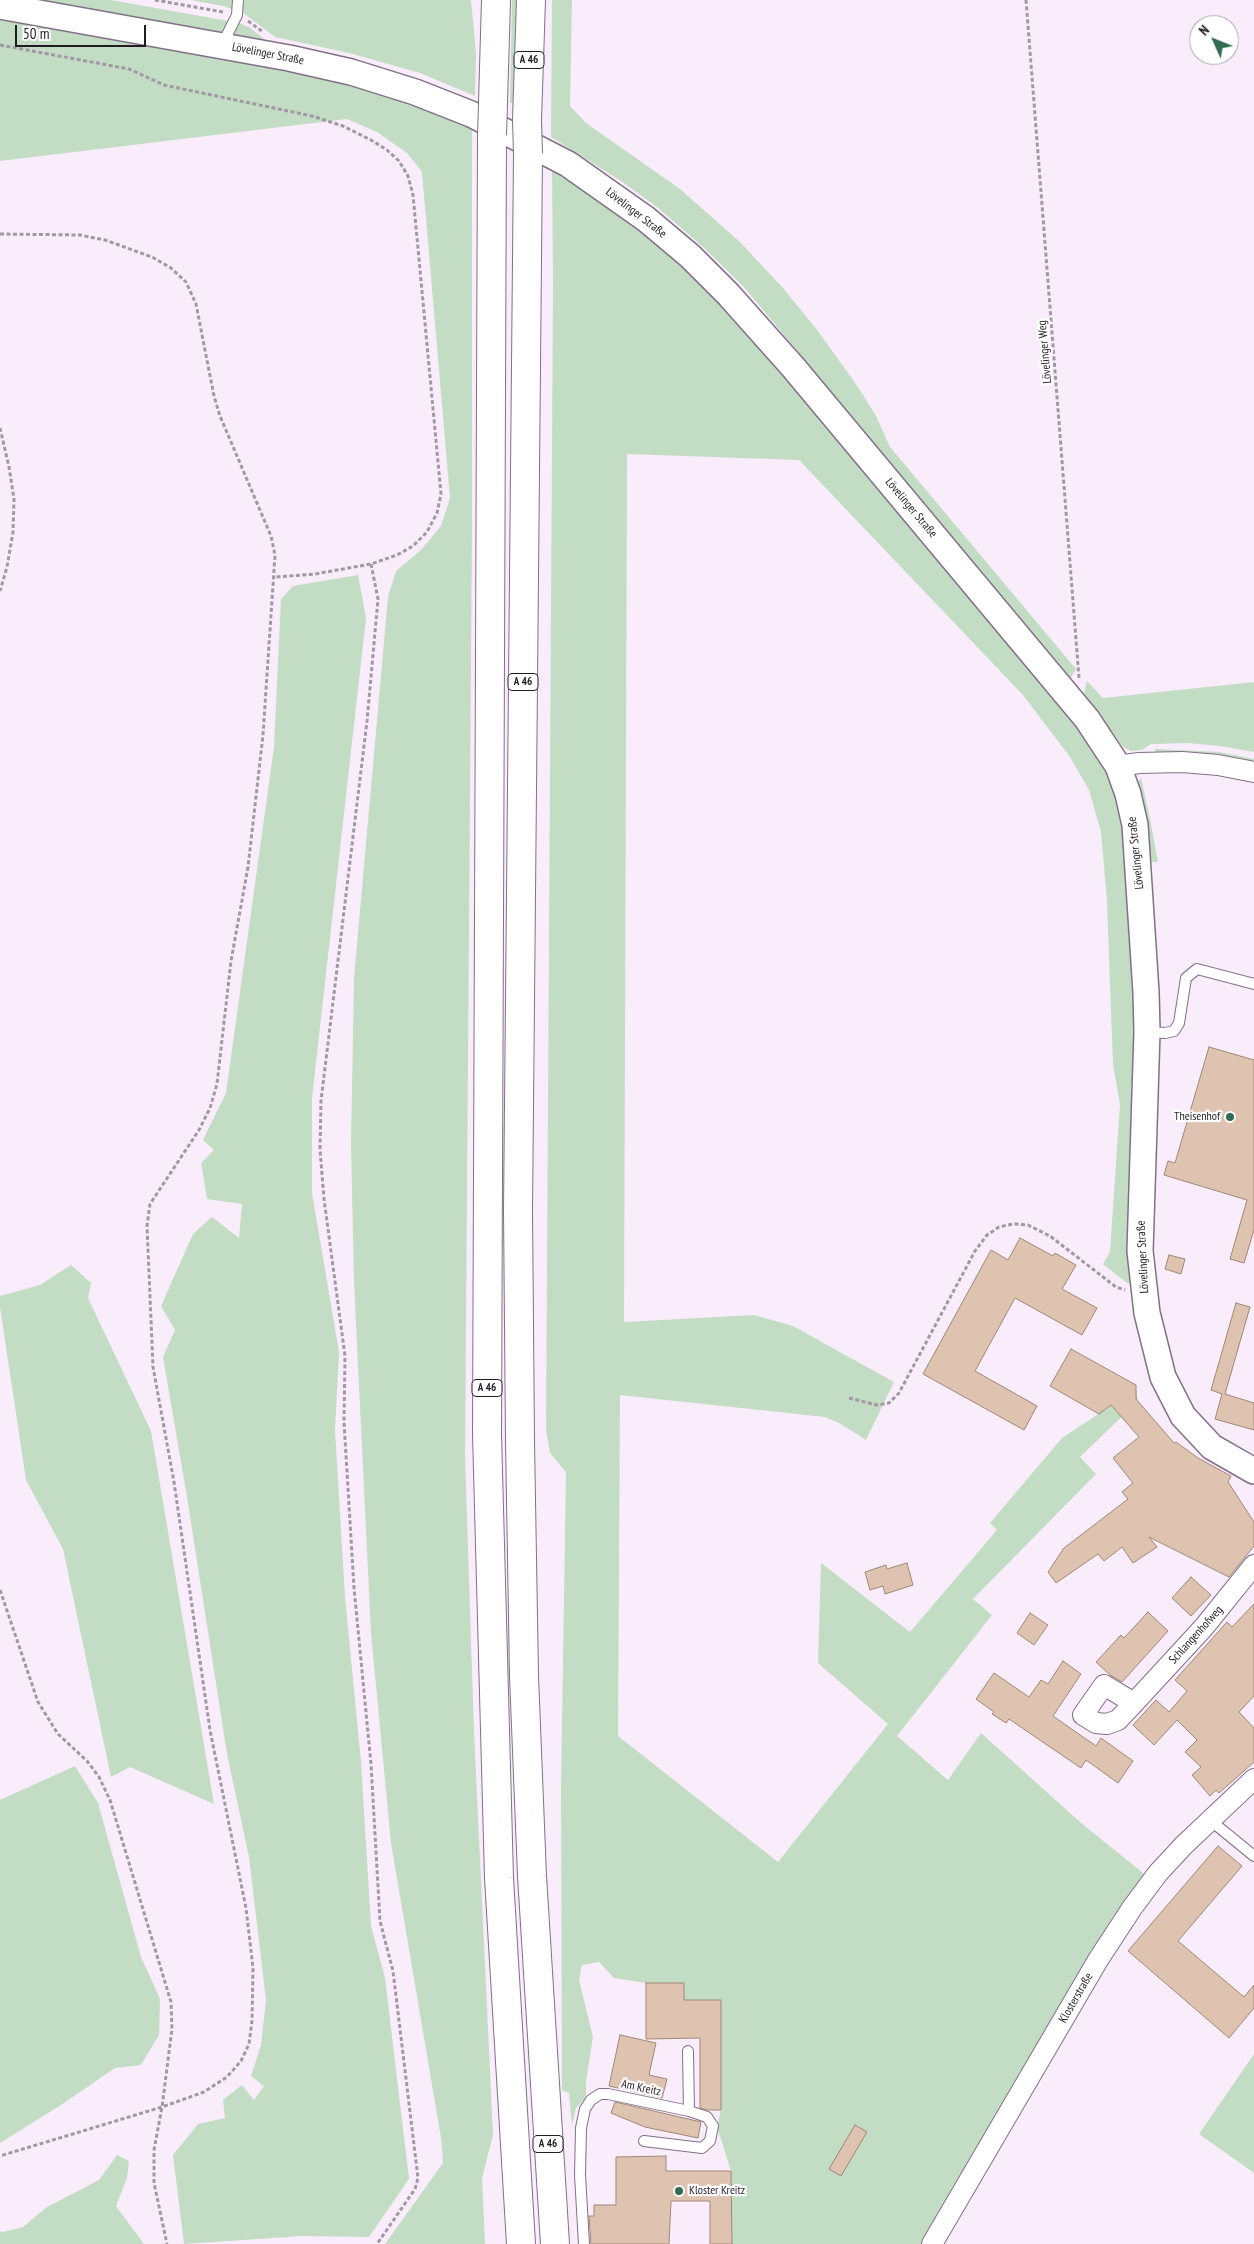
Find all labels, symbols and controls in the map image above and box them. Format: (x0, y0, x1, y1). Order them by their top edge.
scale bar (18, 15, 149, 47)
north arrow (1189, 15, 1239, 65)
text: N (1195, 21, 1213, 39)
text: 50 m (23, 24, 49, 43)
street label: Lövelinger Straße (231, 40, 305, 68)
road number: A 46 (514, 52, 544, 68)
street label: Lövelinger Straße (603, 185, 669, 241)
street label: Lövelinger Weg (1035, 320, 1055, 384)
street label: Lövelinger Straße (882, 475, 940, 541)
road number: A 46 (508, 674, 538, 690)
street label: Lövelinger Straße (1125, 816, 1147, 890)
place label: Theisenhof (1174, 1110, 1220, 1124)
marker: Theisenhof (1224, 1111, 1236, 1123)
street label: Lövelinger Straße (1134, 1220, 1152, 1294)
road number: A 46 (472, 1380, 502, 1396)
street label: Schlangenhofweg (1166, 1603, 1226, 1667)
street label: Klosterstraße (1056, 1970, 1096, 2026)
street label: Am Kreitz (620, 2077, 662, 2099)
road number: A 46 (533, 2136, 563, 2152)
place label: Kloster Kreitz (689, 2184, 745, 2198)
marker: Kloster Kreitz (673, 2185, 685, 2197)

